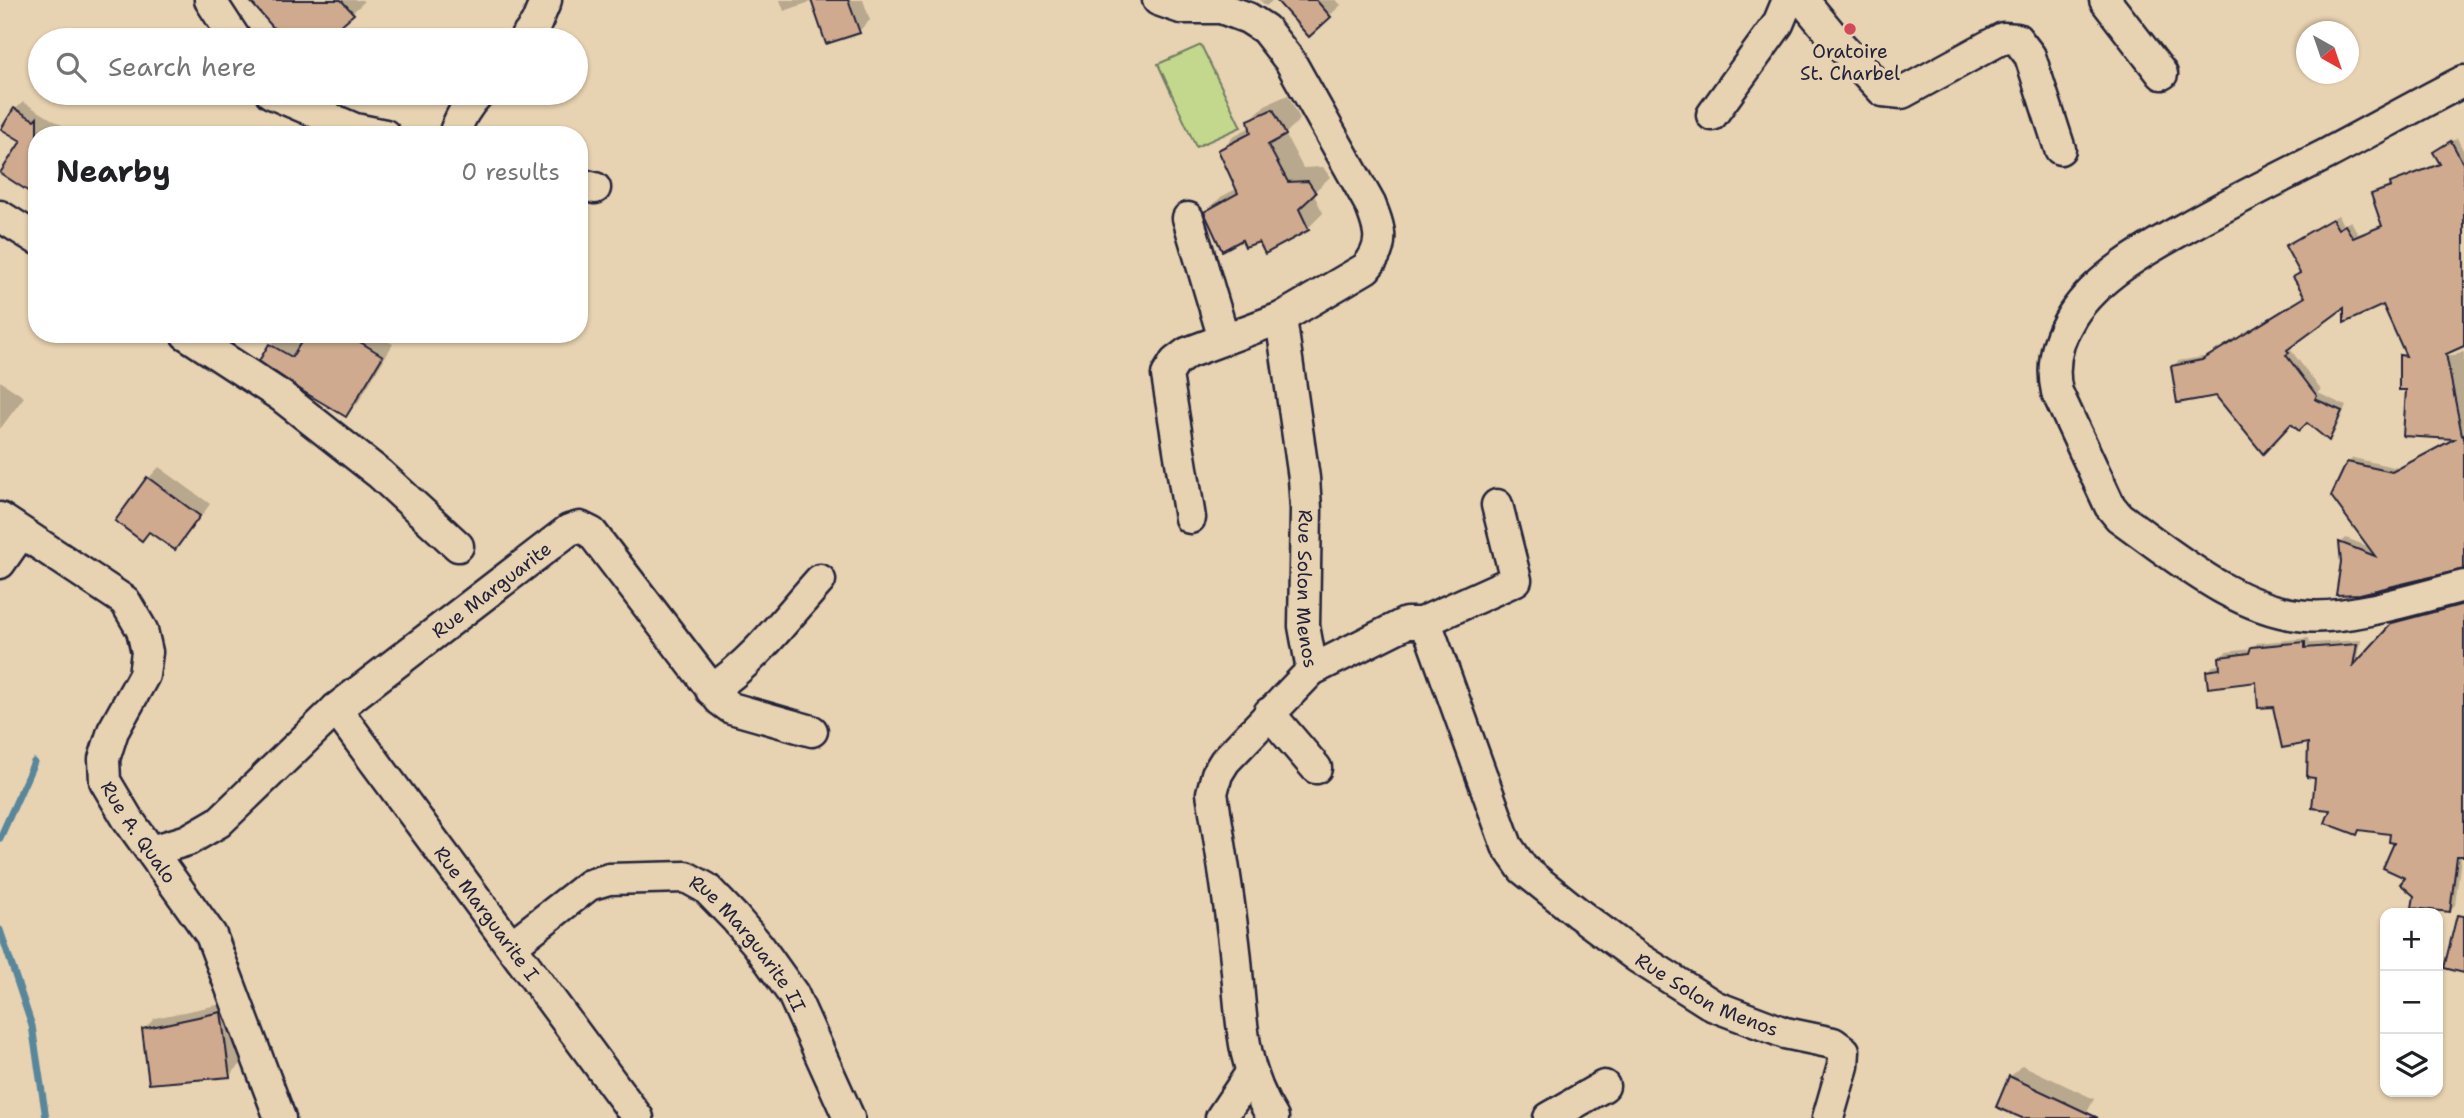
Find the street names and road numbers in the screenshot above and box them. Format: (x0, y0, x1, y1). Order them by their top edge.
street label: Rue Solon Menos (1291, 509, 1323, 670)
street label: Rue Marguarite (427, 536, 557, 644)
street label: Rue A. Qualo (95, 776, 182, 888)
street label: Rue Marguarite I (428, 841, 545, 986)
street label: Rue Marguarite II (685, 869, 811, 1016)
street label: Rue Solon Menos (1631, 947, 1782, 1042)

